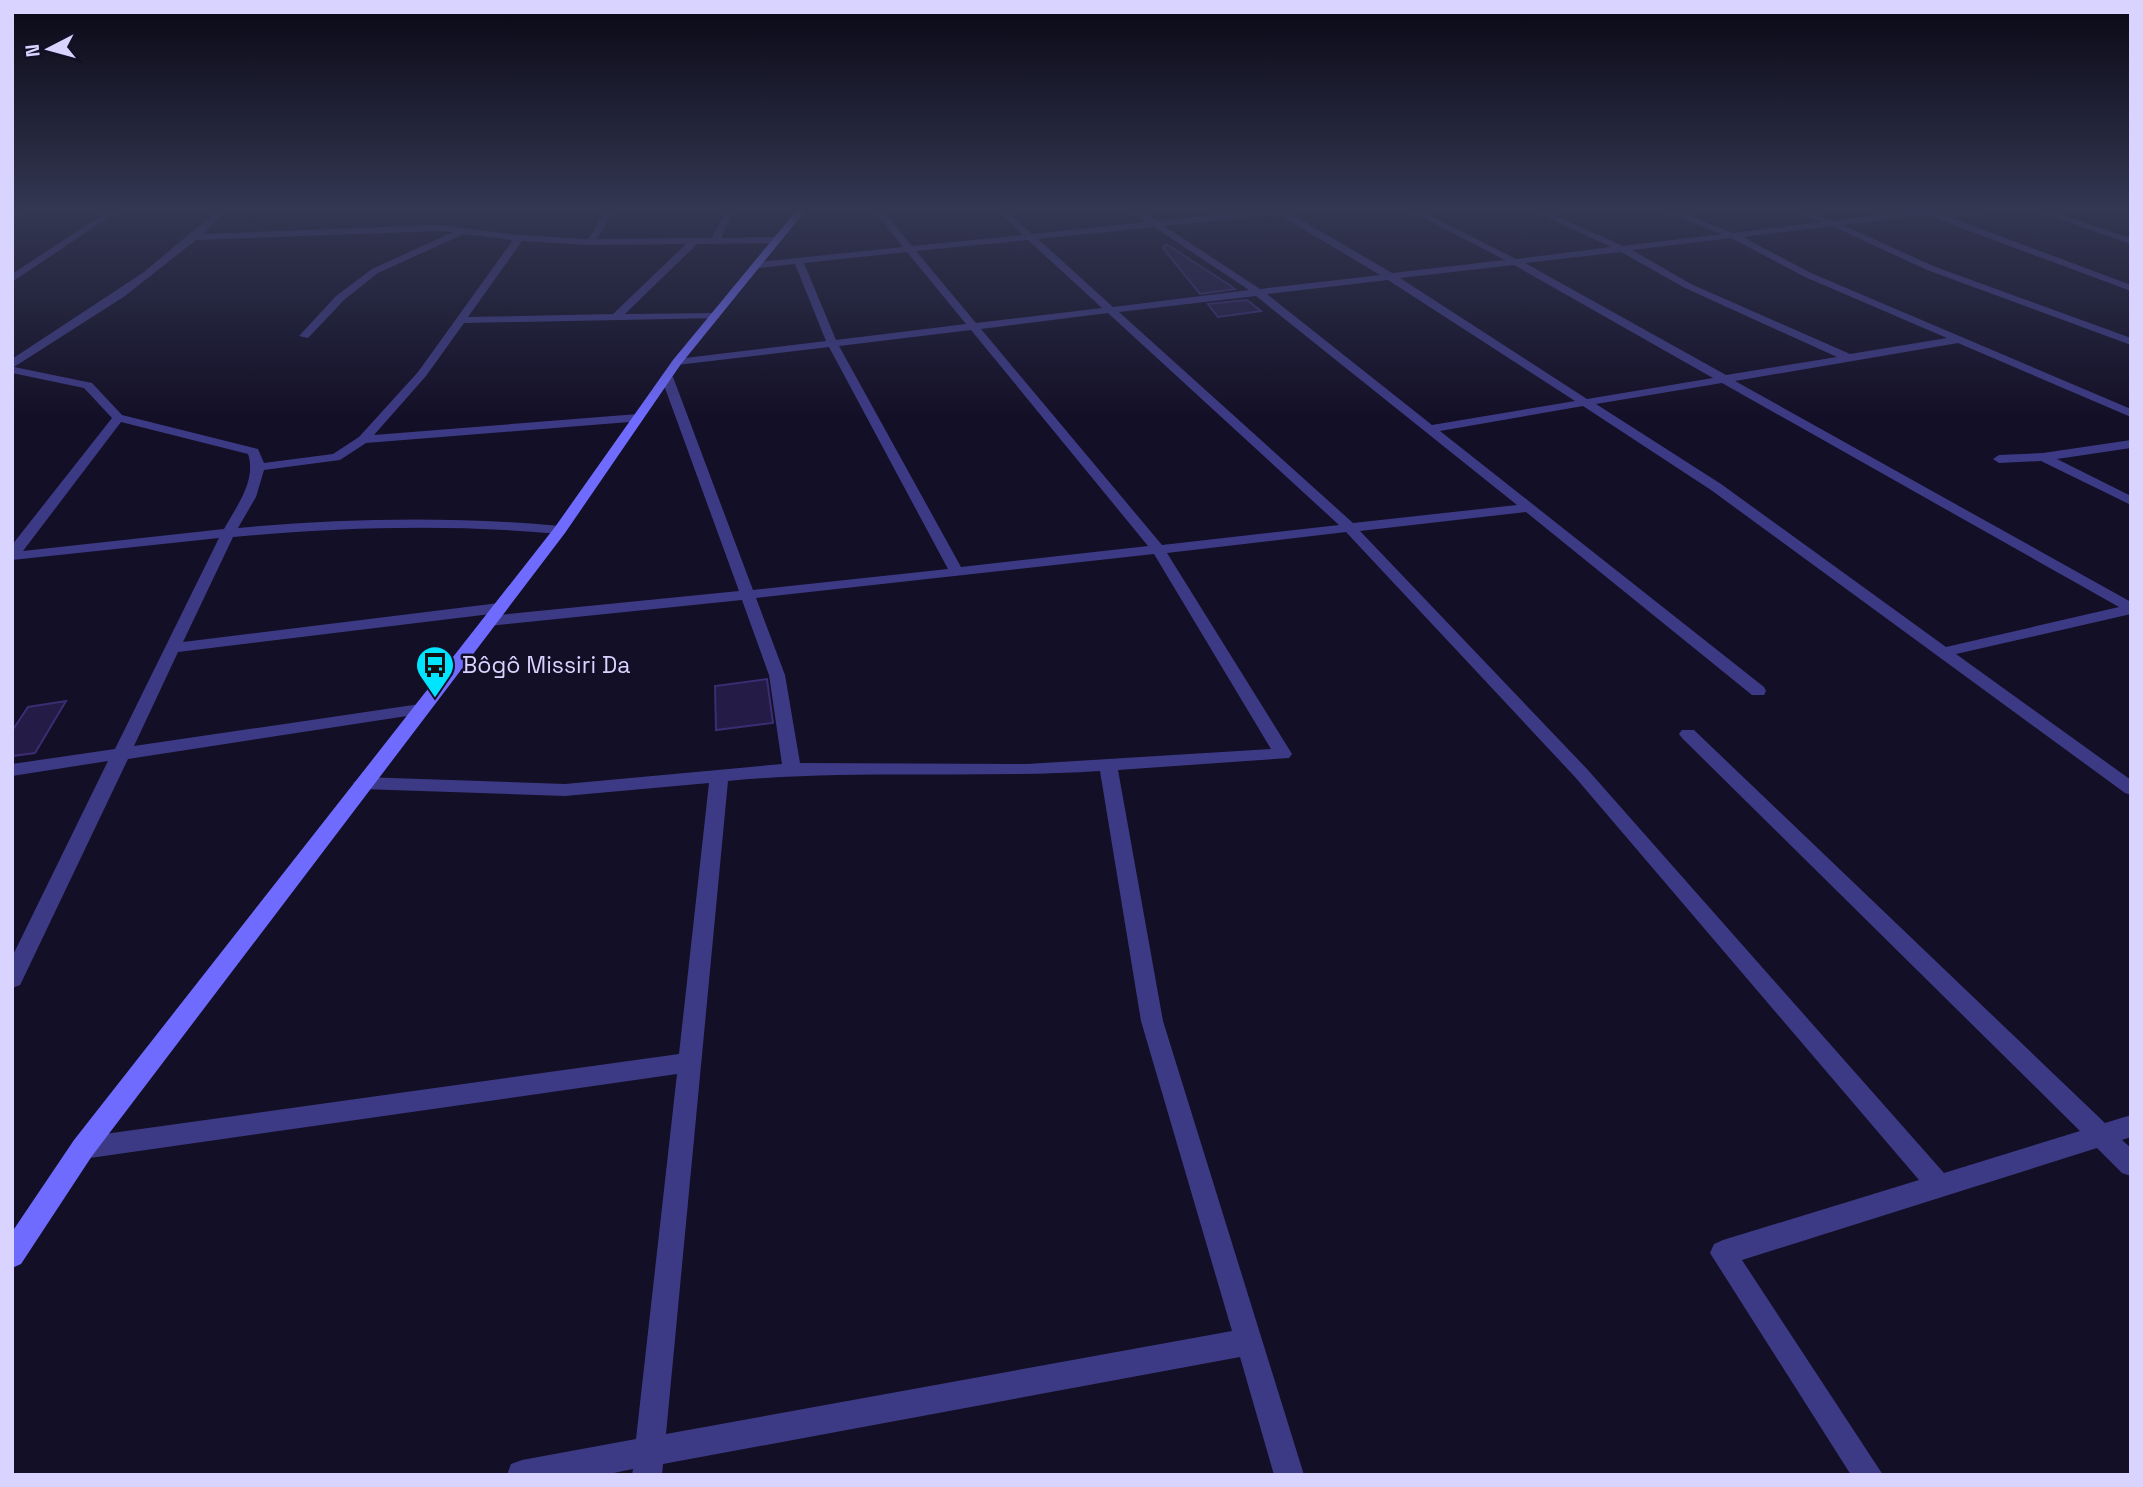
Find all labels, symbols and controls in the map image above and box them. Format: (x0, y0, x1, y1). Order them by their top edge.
north arrow (14, 14, 84, 84)
text: N (19, 43, 46, 58)
bus stop icon: Bôgô Missiri Da (414, 644, 456, 699)
place label: Bôgô Missiri Da (462, 650, 630, 680)

